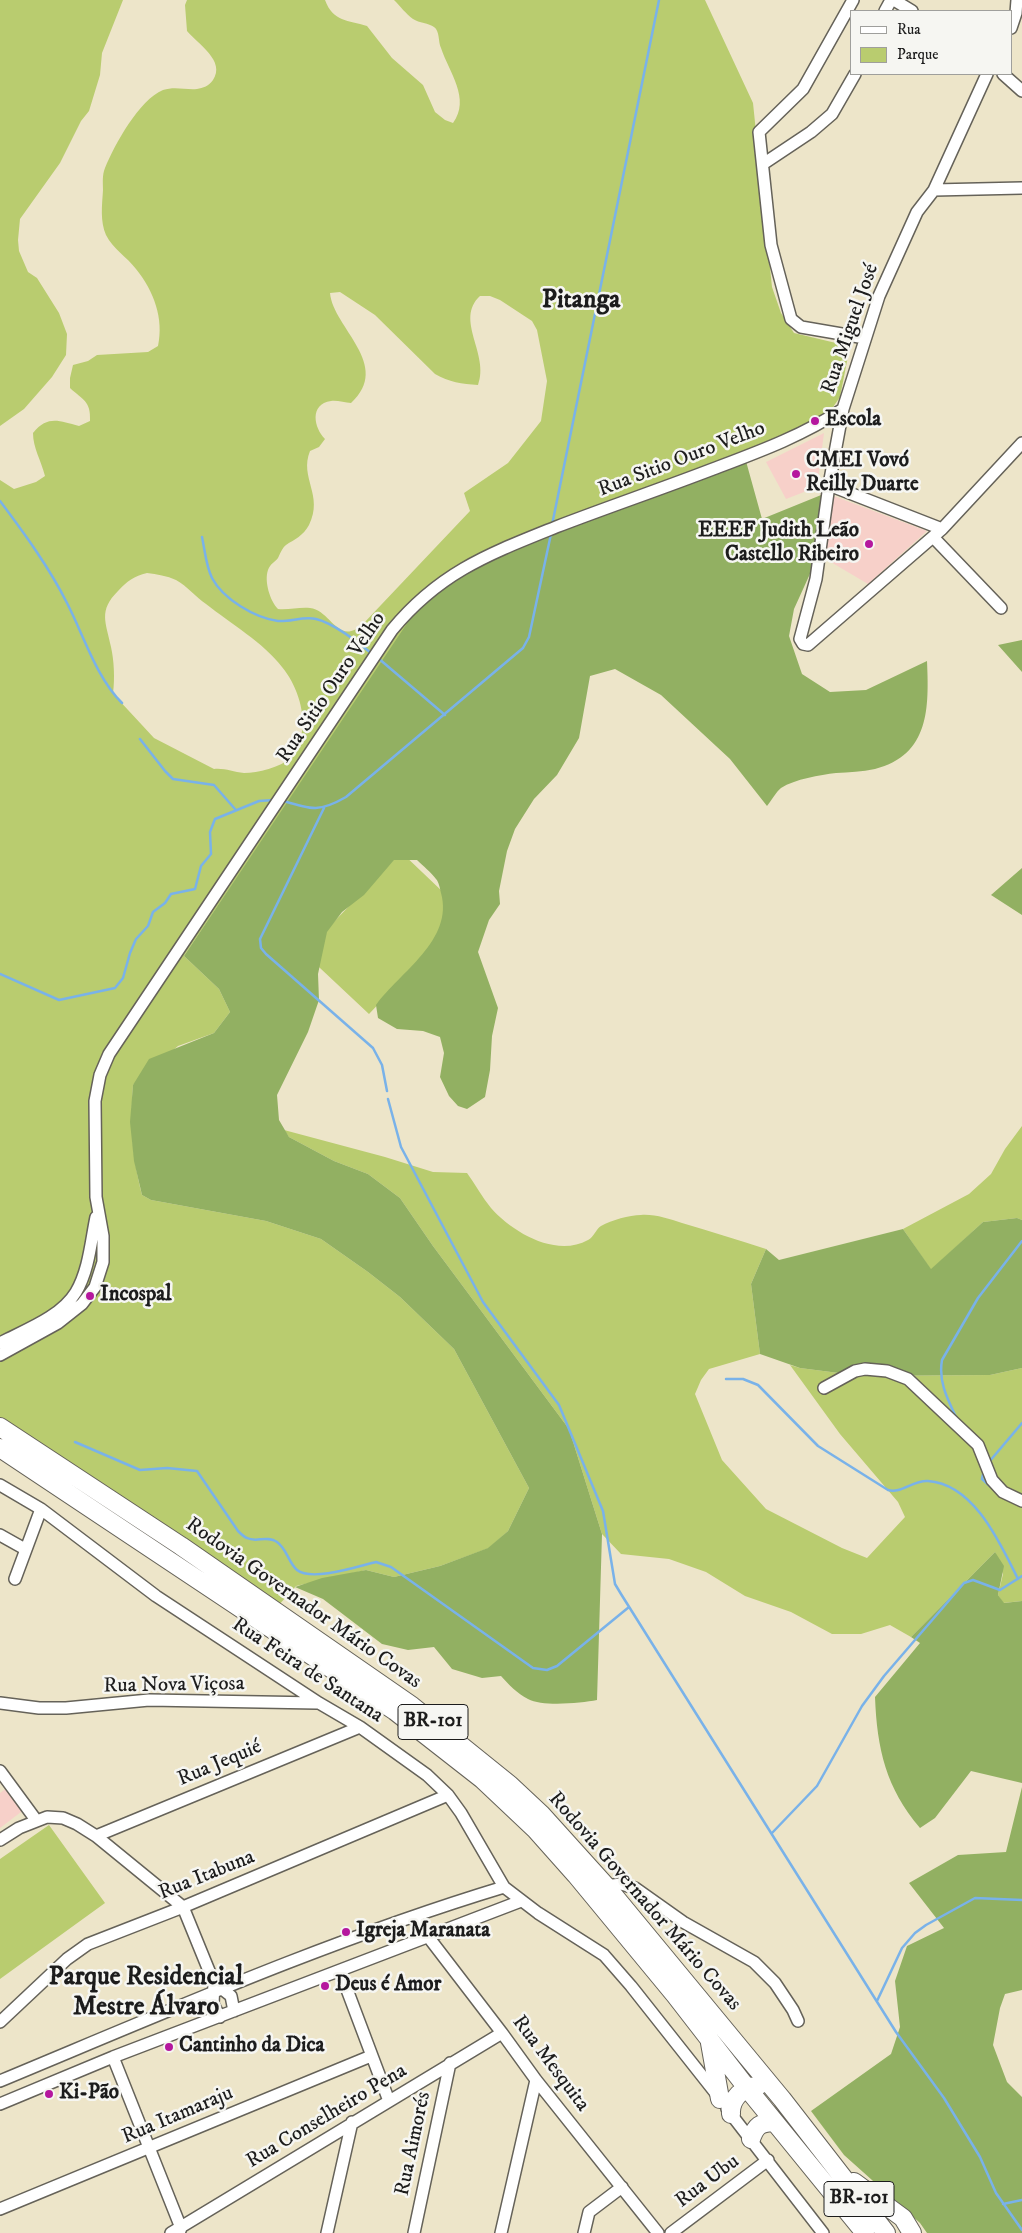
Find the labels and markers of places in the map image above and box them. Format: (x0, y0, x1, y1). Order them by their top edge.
place label: Escola (825, 408, 881, 434)
marker: Escola (809, 415, 821, 427)
place label: CMEI Vovó Reilly Duarte (806, 449, 919, 499)
marker: CMEI Vovó Reilly Duarte (790, 468, 802, 480)
place label: EEEF Judith Leão Castello Ribeiro (698, 519, 859, 569)
marker: EEEF Judith Leão Castello Ribeiro (863, 538, 875, 550)
place label: Incospal (100, 1283, 172, 1309)
marker: Incospal (84, 1290, 96, 1302)
place label: Igreja Maranata (356, 1919, 490, 1945)
marker: Igreja Maranata (340, 1926, 352, 1938)
place label: Deus é Amor (335, 1973, 441, 1999)
marker: Deus é Amor (319, 1980, 331, 1992)
place label: Cantinho da Dica (179, 2034, 324, 2060)
marker: Cantinho da Dica (163, 2041, 175, 2053)
place label: Ki-Pão (59, 2081, 119, 2107)
marker: Ki-Pão (43, 2088, 55, 2100)

